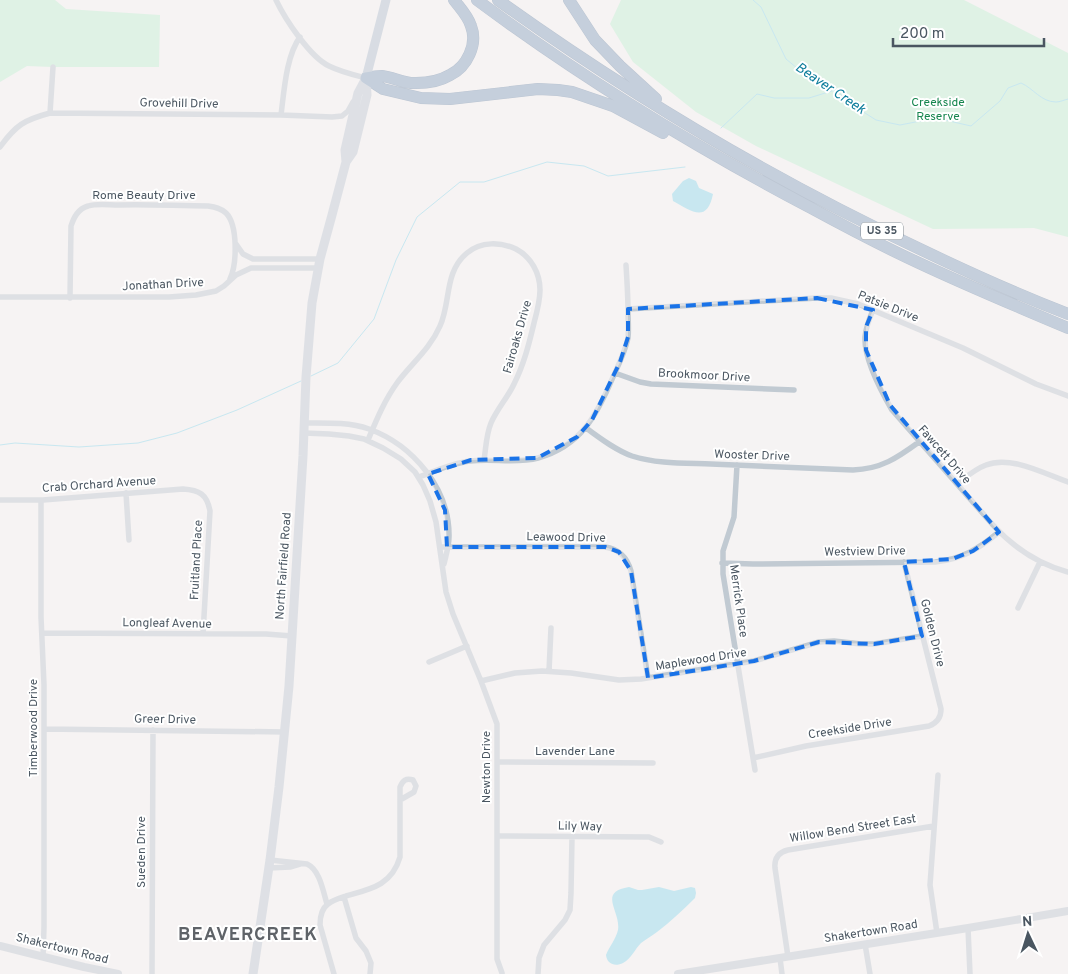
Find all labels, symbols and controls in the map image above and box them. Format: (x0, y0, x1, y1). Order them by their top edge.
scale bar (893, 15, 1044, 47)
text: 200 m (900, 25, 945, 44)
water label: Beaver Creek (792, 59, 869, 119)
street label: Grovehill Drive (139, 95, 219, 113)
park label: Creekside Reserve (911, 95, 965, 125)
street label: Rome Beauty Drive (92, 188, 196, 204)
road number: US 35 (861, 222, 903, 240)
street label: Jonathan Drive (122, 275, 204, 295)
street label: Patsie Drive (855, 288, 921, 326)
street label: Fairoaks Drive (500, 298, 536, 376)
street label: Brookmoor Drive (658, 366, 750, 386)
street label: Fawcett Drive (914, 422, 974, 488)
street label: Wooster Drive (714, 447, 790, 465)
street label: Crab Orchard Avenue (42, 473, 156, 497)
street label: North Fairfield Road (272, 512, 296, 620)
street label: Fruitland Place (187, 519, 207, 601)
street label: Leawood Drive (526, 529, 606, 547)
street label: Westview Drive (824, 543, 906, 561)
street label: Merrick Place (725, 564, 751, 638)
street label: Golden Drive (916, 597, 948, 669)
street label: Longleaf Avenue (122, 615, 212, 633)
street label: Maplewood Drive (654, 645, 748, 675)
street label: Timberwood Drive (26, 679, 42, 777)
street label: Greer Drive (134, 711, 196, 729)
street label: Creekside Drive (807, 714, 893, 744)
street label: Newton Drive (479, 731, 495, 803)
street label: Lavender Lane (535, 744, 615, 760)
street label: Willow Bend Street East (789, 811, 917, 847)
street label: Sueden Drive (134, 816, 150, 888)
street label: Lily Way (558, 819, 602, 835)
north arrow (1003, 909, 1053, 959)
text: N (1022, 914, 1033, 931)
street label: Shakertown Road (823, 917, 919, 947)
district label: BEAVERCREEK (178, 924, 318, 947)
street label: Shakertown Road (14, 930, 110, 968)

